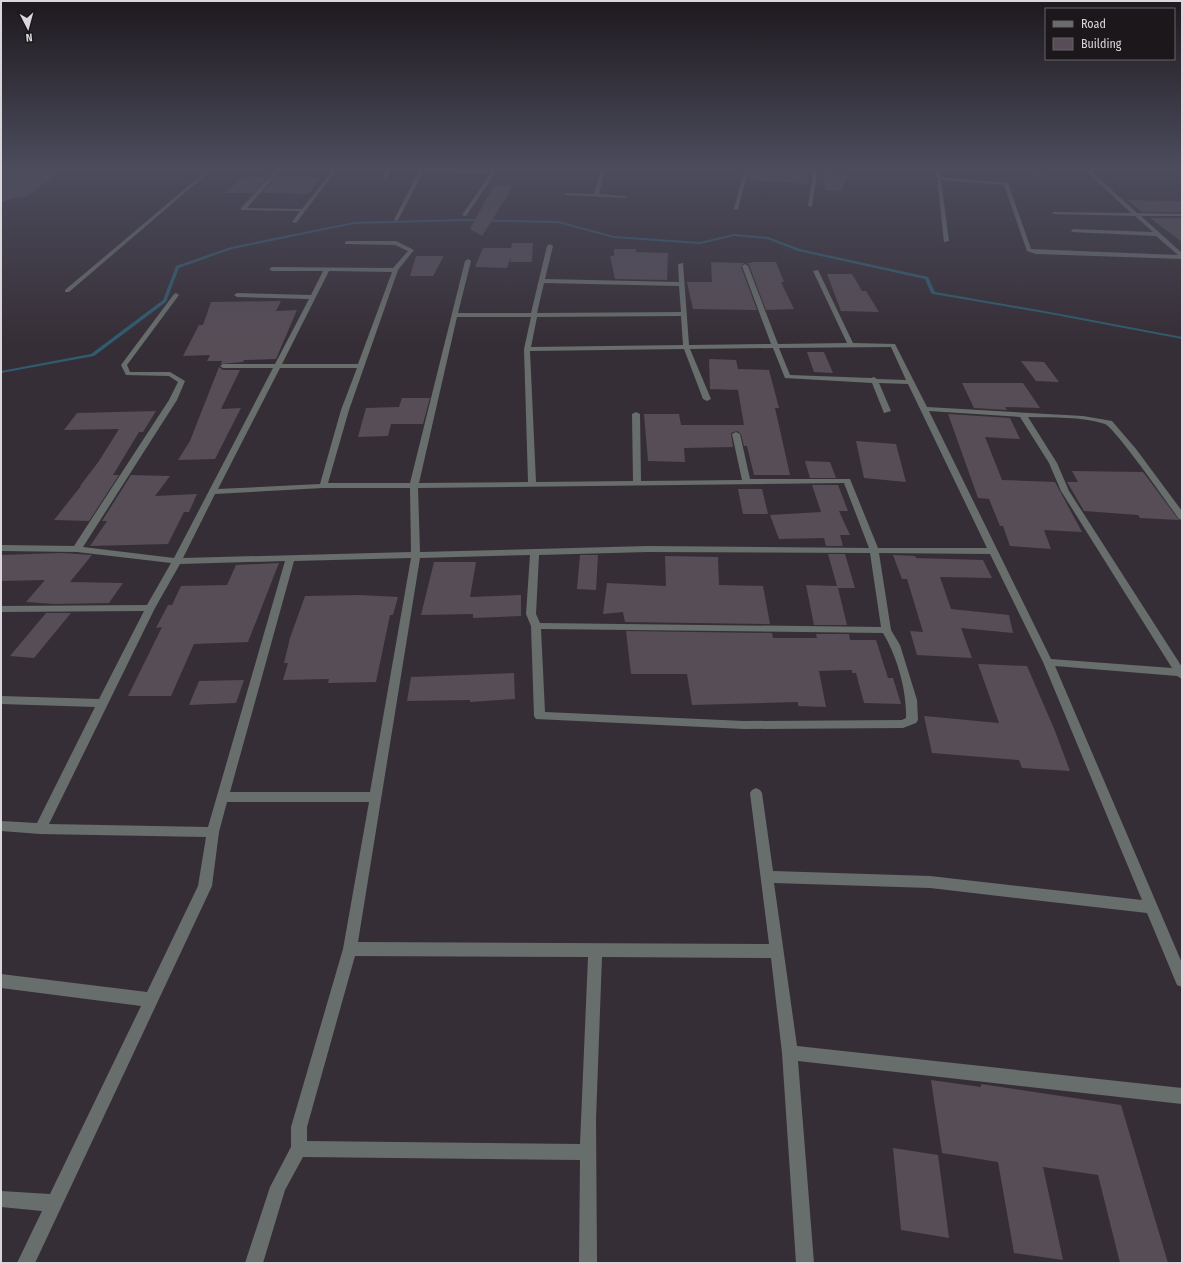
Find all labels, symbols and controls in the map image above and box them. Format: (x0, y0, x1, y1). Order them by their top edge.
north arrow (8, 8, 48, 48)
legend (1045, 8, 1175, 60)
text: Road (1081, 17, 1106, 31)
text: N (25, 31, 33, 44)
text: Building (1081, 37, 1122, 51)

